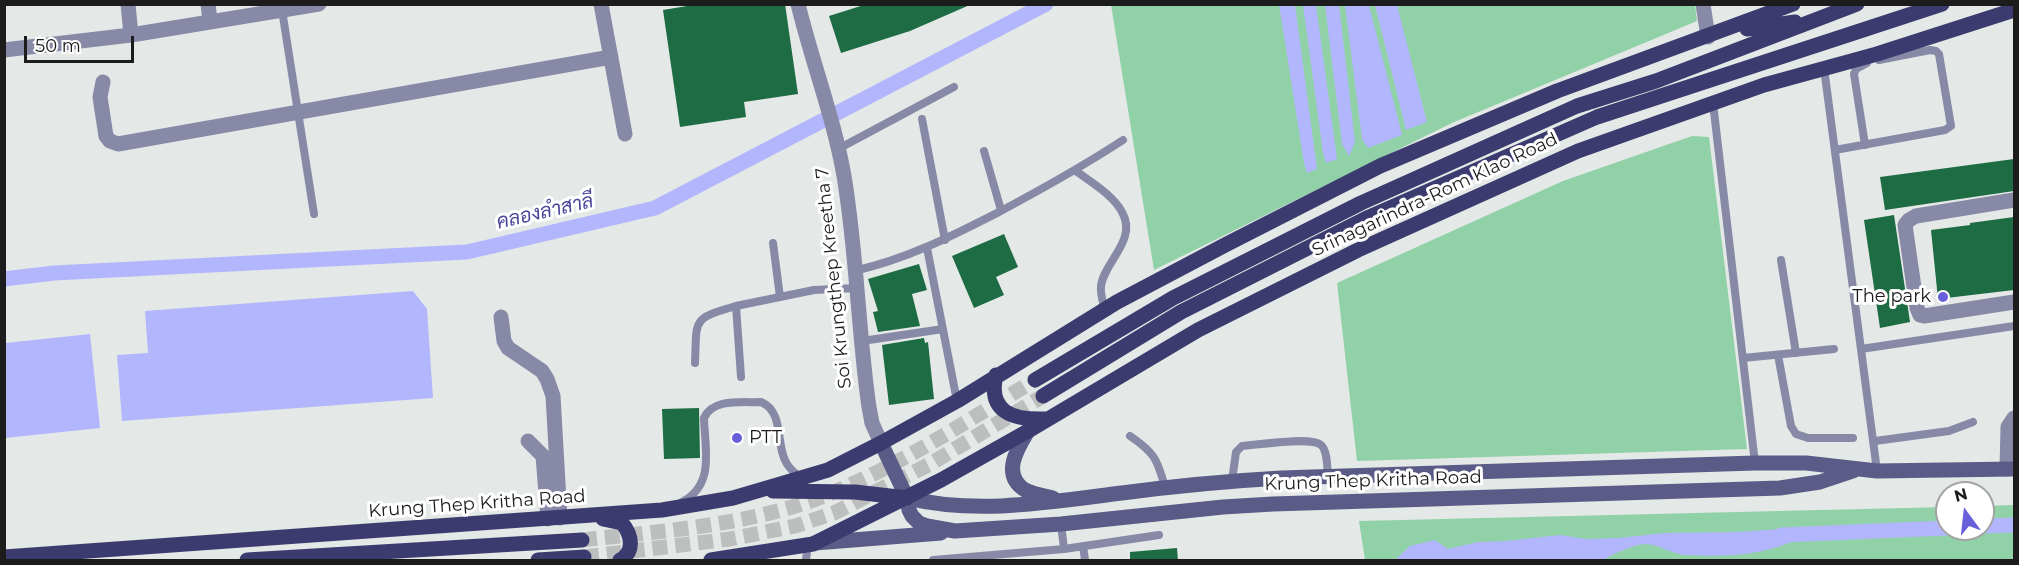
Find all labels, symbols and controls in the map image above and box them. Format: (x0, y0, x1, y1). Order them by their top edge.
scale bar (27, 24, 136, 62)
text: 50 m (35, 35, 81, 57)
street label: Srinagarindra-Rom Klao Road (1309, 128, 1561, 262)
street label: Soi Krungthep Kreetha 7 (812, 166, 856, 390)
water label: คลองลำสาลี (494, 189, 596, 235)
place label: The park (1852, 286, 1931, 308)
marker: The park (1936, 290, 1950, 304)
place label: PTT (749, 427, 782, 449)
marker: PTT (730, 431, 744, 445)
street label: Krung Thep Kritha Road (1264, 466, 1482, 496)
north arrow (1935, 481, 1995, 541)
text: N (1952, 484, 1969, 506)
street label: Krung Thep Kritha Road (368, 486, 586, 522)

